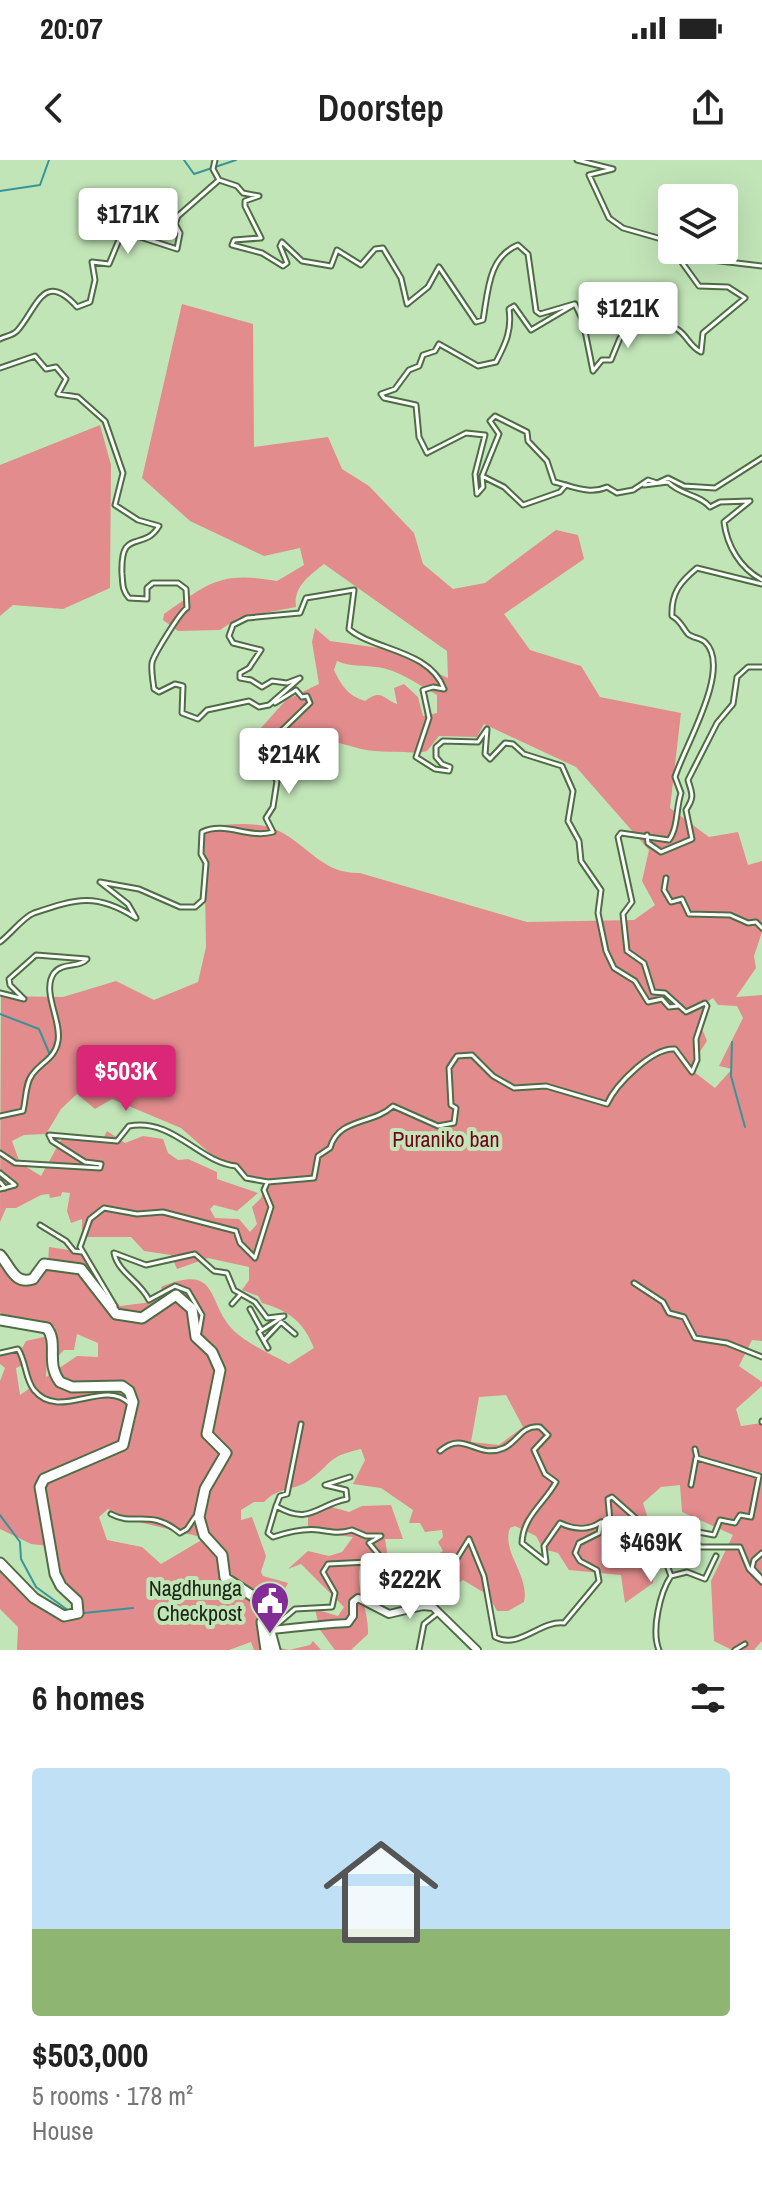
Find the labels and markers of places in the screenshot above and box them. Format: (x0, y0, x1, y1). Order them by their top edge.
pin: $171K (72, 188, 184, 256)
pin: $121K (572, 282, 684, 350)
pin: $214K (233, 728, 345, 796)
pin: $503K (70, 1045, 182, 1113)
pin: $469K (595, 1516, 707, 1584)
pin: $222K (354, 1553, 466, 1621)
place label: Nagdhunga Checkpost (149, 1573, 242, 1628)
public building icon: Nagdhunga Checkpost (249, 1580, 291, 1635)

